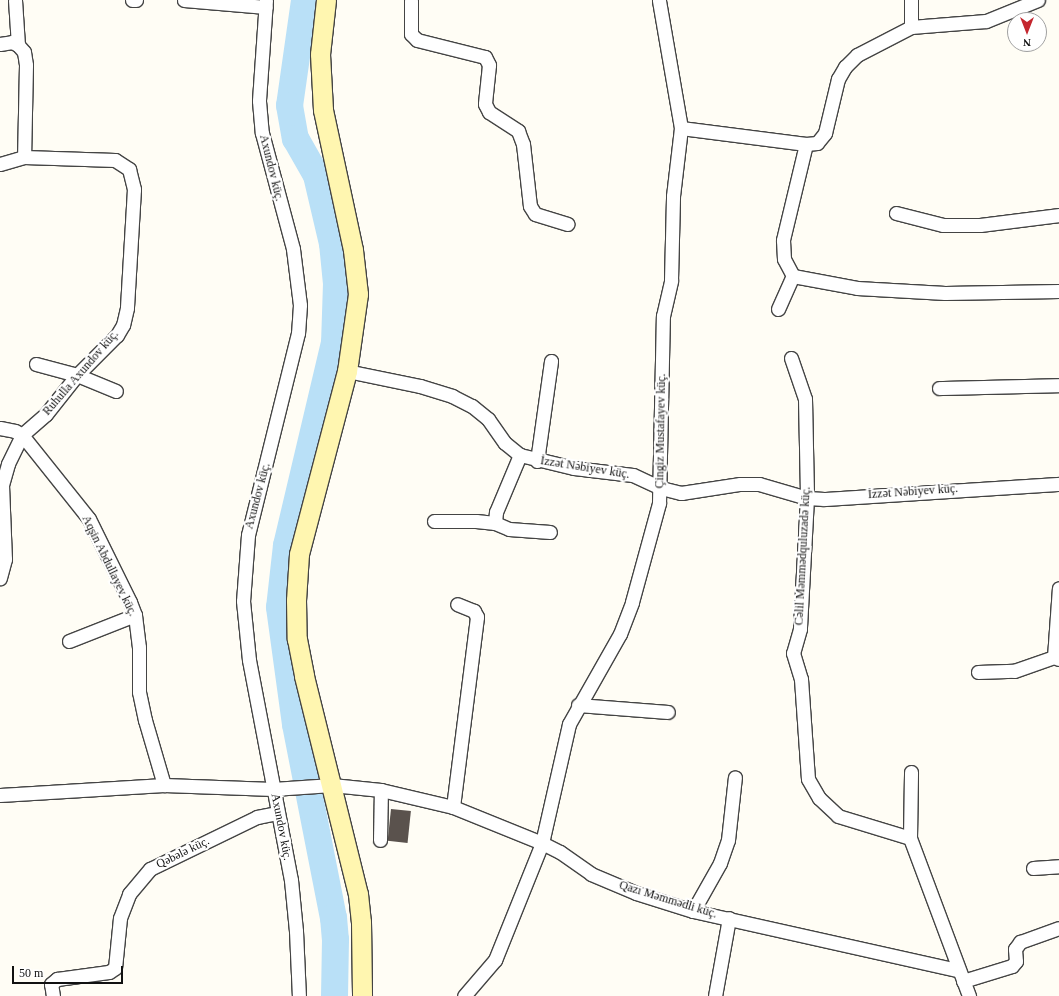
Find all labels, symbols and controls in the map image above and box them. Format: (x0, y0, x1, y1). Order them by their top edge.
north arrow (1007, 12, 1047, 52)
text: N (1023, 37, 1031, 49)
street label: Axundov küç. (256, 133, 286, 203)
street label: Ruhulla Axundov küç. (40, 327, 122, 419)
street label: Çingiz Mustafayev küç. (653, 373, 669, 489)
street label: İzzət Nəbiyev küç. (539, 454, 631, 482)
street label: Axundov küç. (242, 461, 274, 531)
street label: İzzət Nəbiyev küç. (867, 482, 959, 502)
street label: Cəlil Məmmədquluzadə küç. (792, 486, 814, 626)
street label: Aqşin Abdullayev küç. (78, 513, 140, 619)
street label: Axundov küç. (267, 792, 295, 862)
street label: Qəbələ küç. (154, 834, 212, 872)
street label: Qazı Məmmədli küç. (617, 878, 719, 922)
scale bar (14, 958, 125, 984)
text: 50 m (19, 966, 43, 980)

